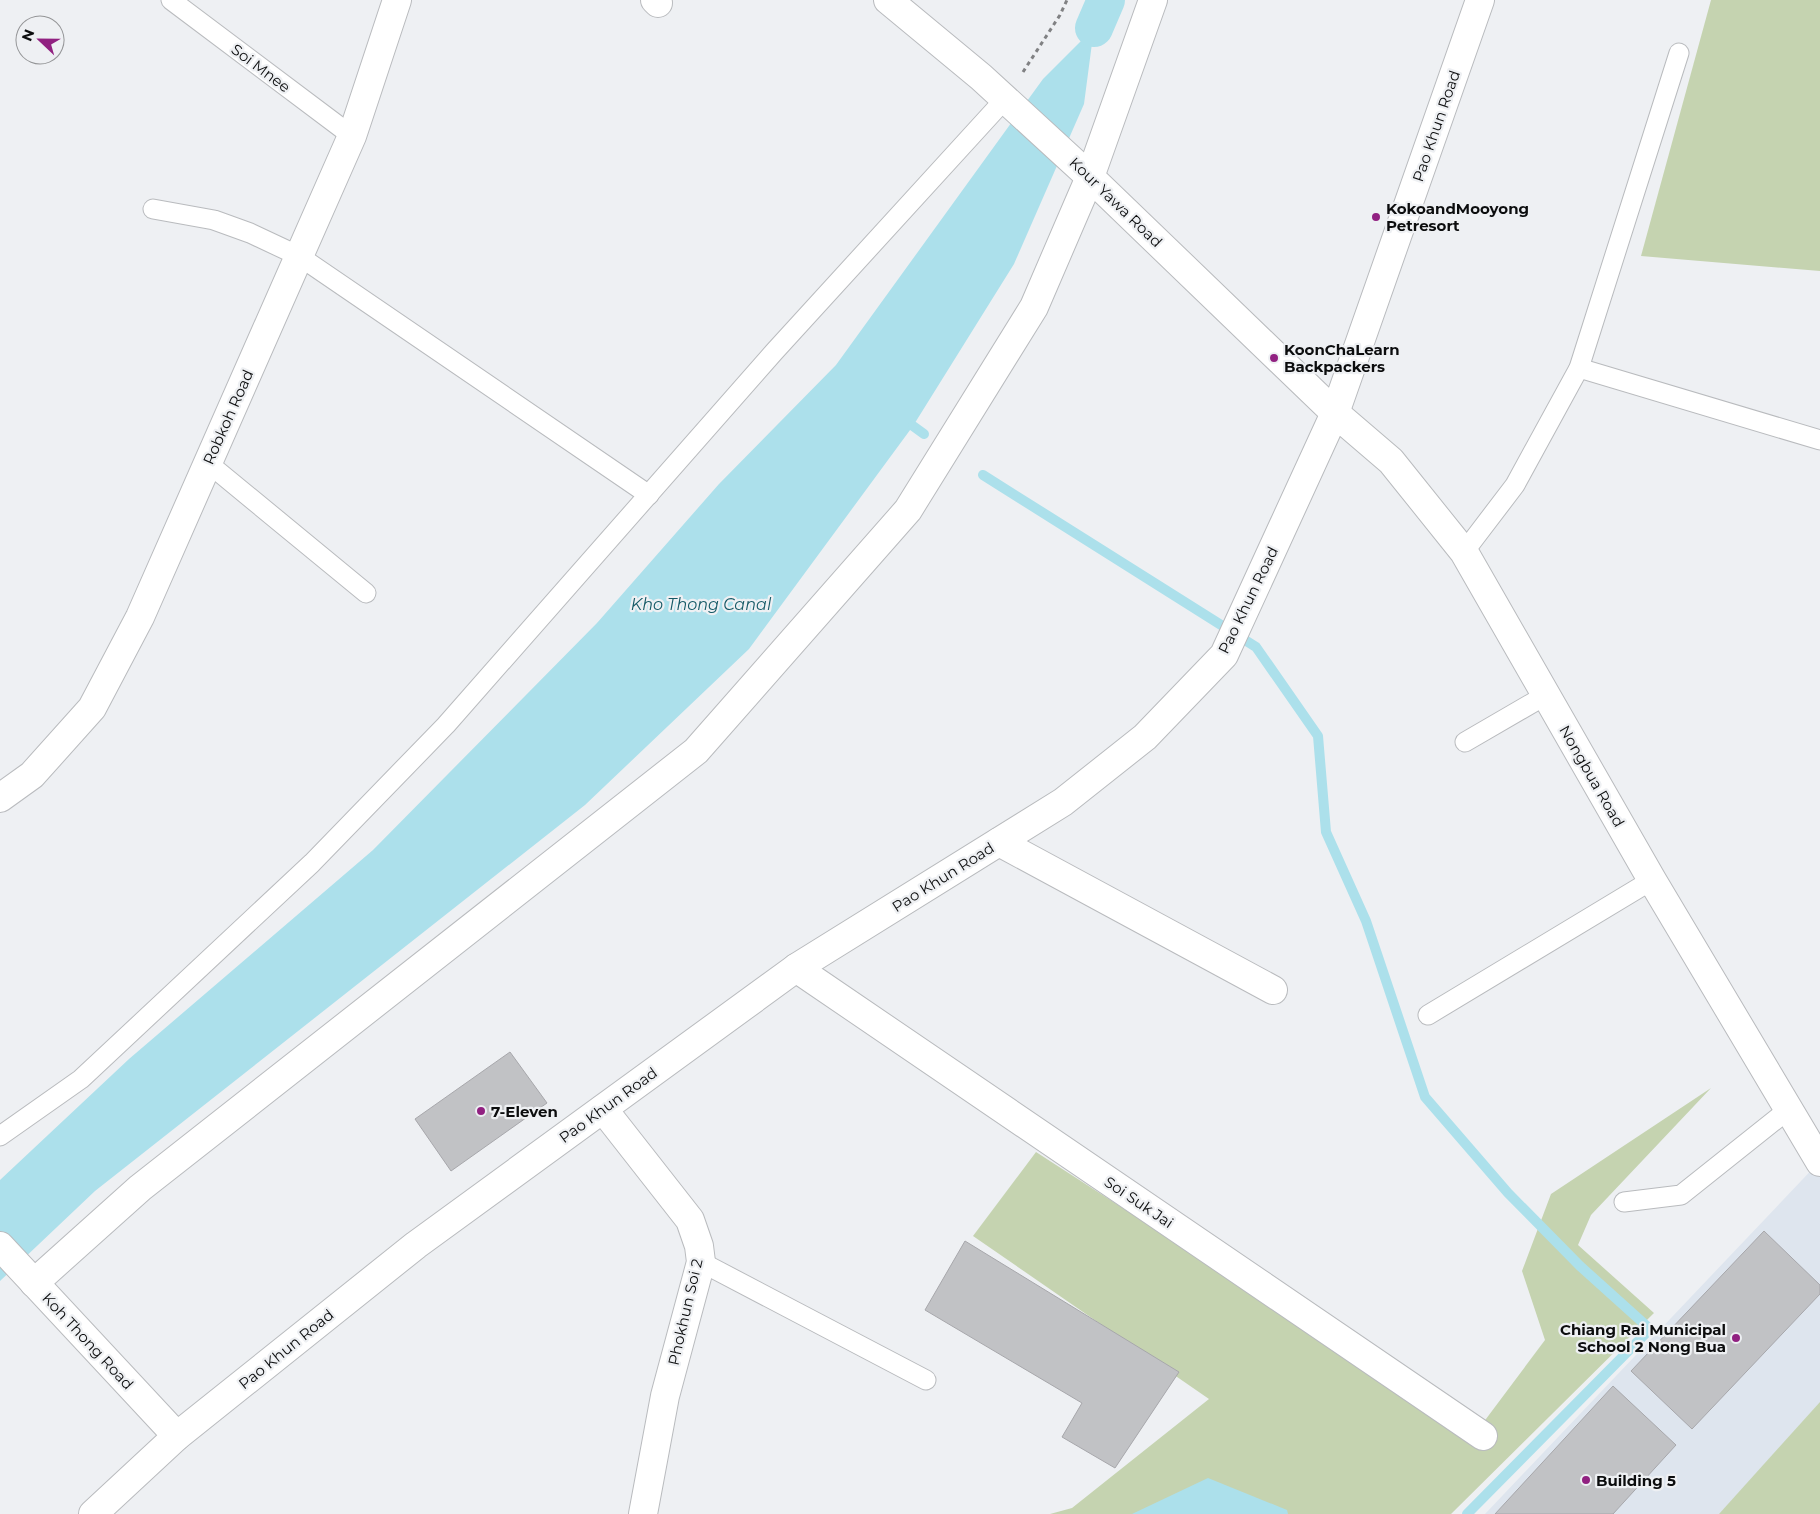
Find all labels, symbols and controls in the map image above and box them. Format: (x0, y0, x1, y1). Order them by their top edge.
north arrow (15, 15, 65, 65)
text: N (17, 27, 38, 44)
street label: Soi Mnee (228, 40, 294, 96)
street label: Pao Khun Road (1408, 68, 1464, 184)
street label: Kour Yawa Road (1066, 153, 1166, 251)
place label: KokoandMooyong Petresort (1386, 199, 1529, 235)
marker: KokoandMooyong Petresort (1370, 211, 1382, 223)
place label: KoonChaLearn Backpackers (1284, 340, 1400, 376)
marker: KoonChaLearn Backpackers (1268, 352, 1280, 364)
street label: Robkoh Road (199, 367, 257, 467)
street label: Pao Khun Road (1214, 543, 1282, 657)
water label: Kho Thong Canal (631, 595, 772, 614)
street label: Nongbua Road (1555, 722, 1629, 830)
street label: Pao Khun Road (888, 838, 998, 916)
street label: Pao Khun Road (555, 1063, 661, 1147)
place label: 7-Eleven (491, 1102, 558, 1121)
marker: 7-Eleven (475, 1105, 487, 1117)
street label: Soi Suk Jai (1101, 1172, 1177, 1232)
street label: Phokhun Soi 2 (664, 1257, 706, 1367)
street label: Koh Thong Road (38, 1289, 138, 1393)
street label: Pao Khun Road (235, 1305, 337, 1393)
place label: Chiang Rai Municipal School 2 Nong Bua (1560, 1320, 1726, 1356)
marker: Chiang Rai Municipal School 2 Nong Bua (1730, 1332, 1742, 1344)
place label: Building 5 (1596, 1471, 1676, 1490)
marker: Building 5 (1580, 1474, 1592, 1486)

